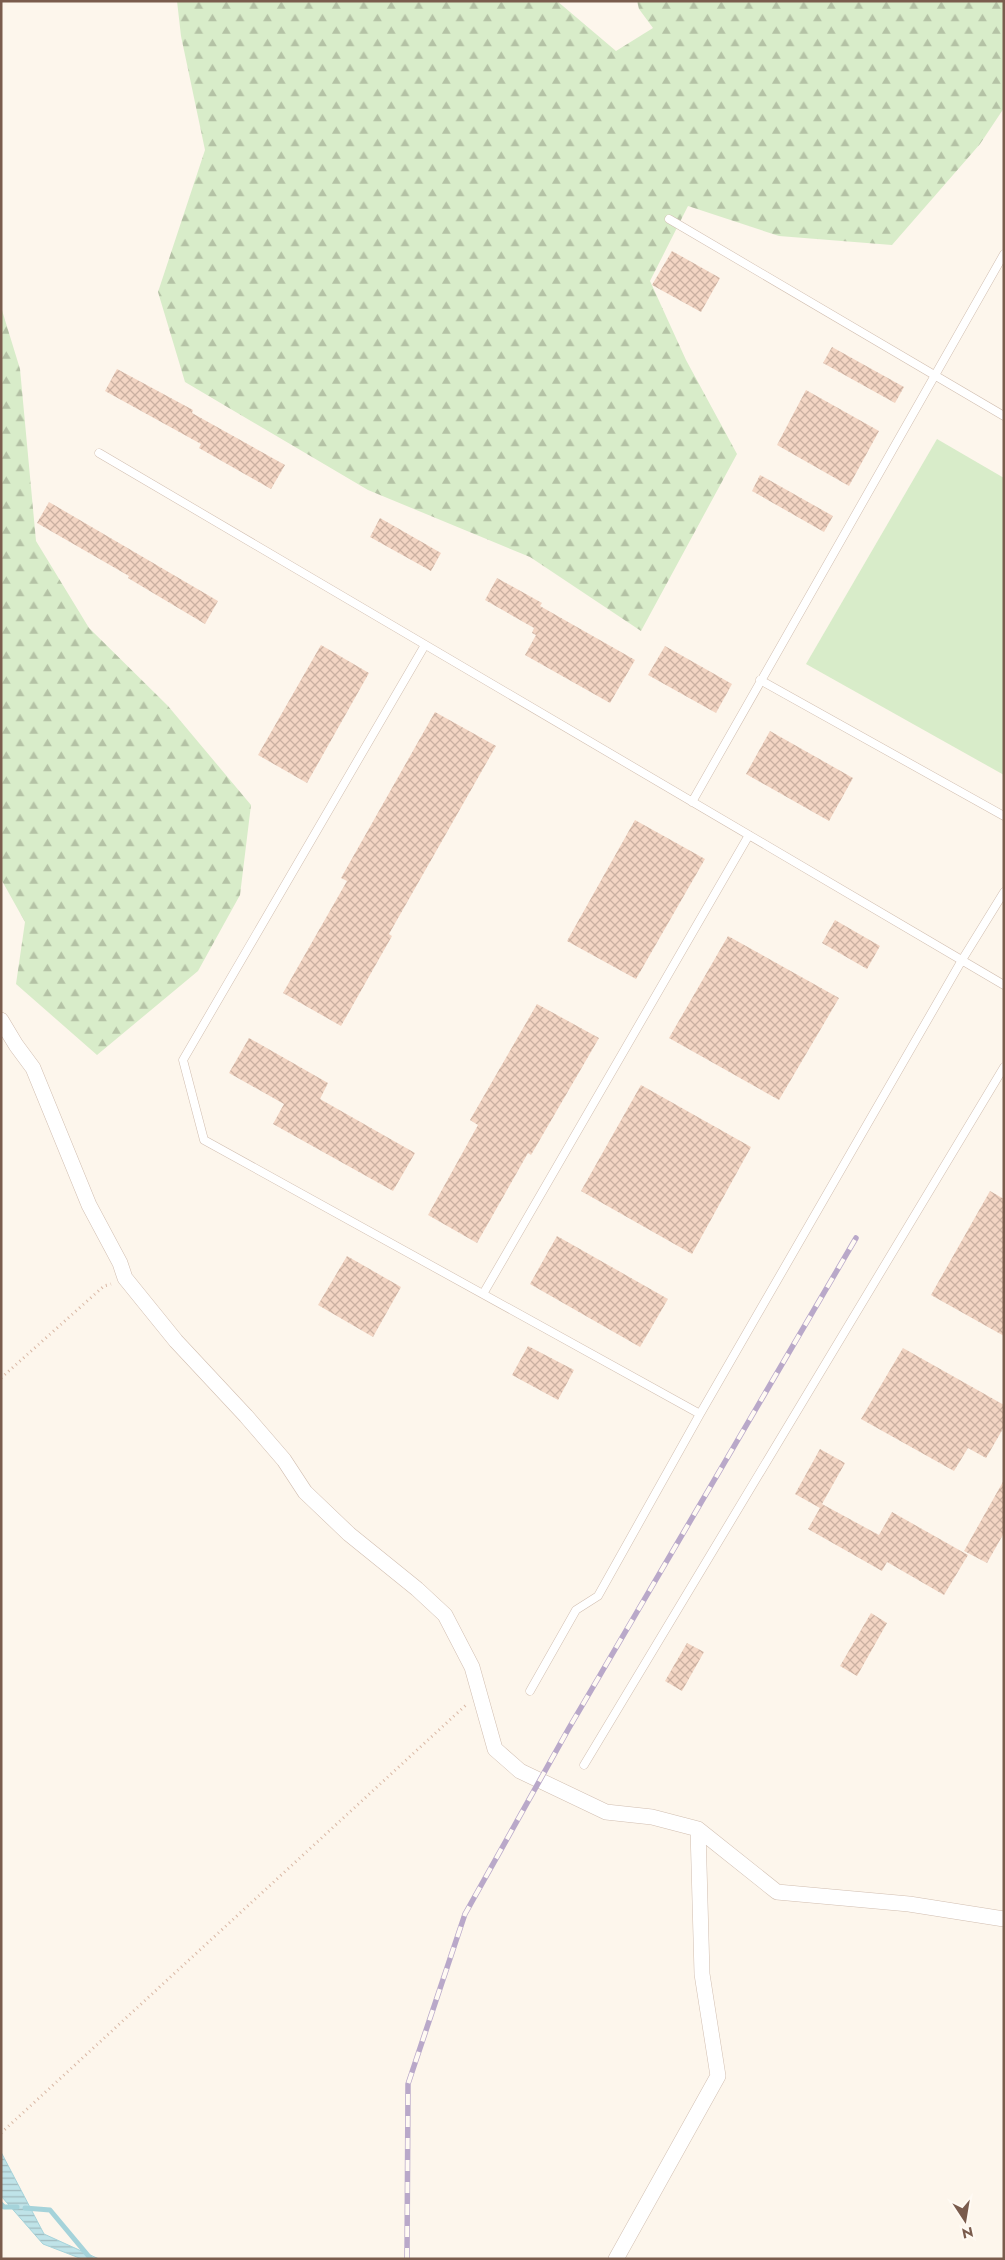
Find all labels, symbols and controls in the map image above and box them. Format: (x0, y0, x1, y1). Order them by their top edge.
north arrow (940, 2195, 990, 2245)
text: N (960, 2222, 975, 2244)

